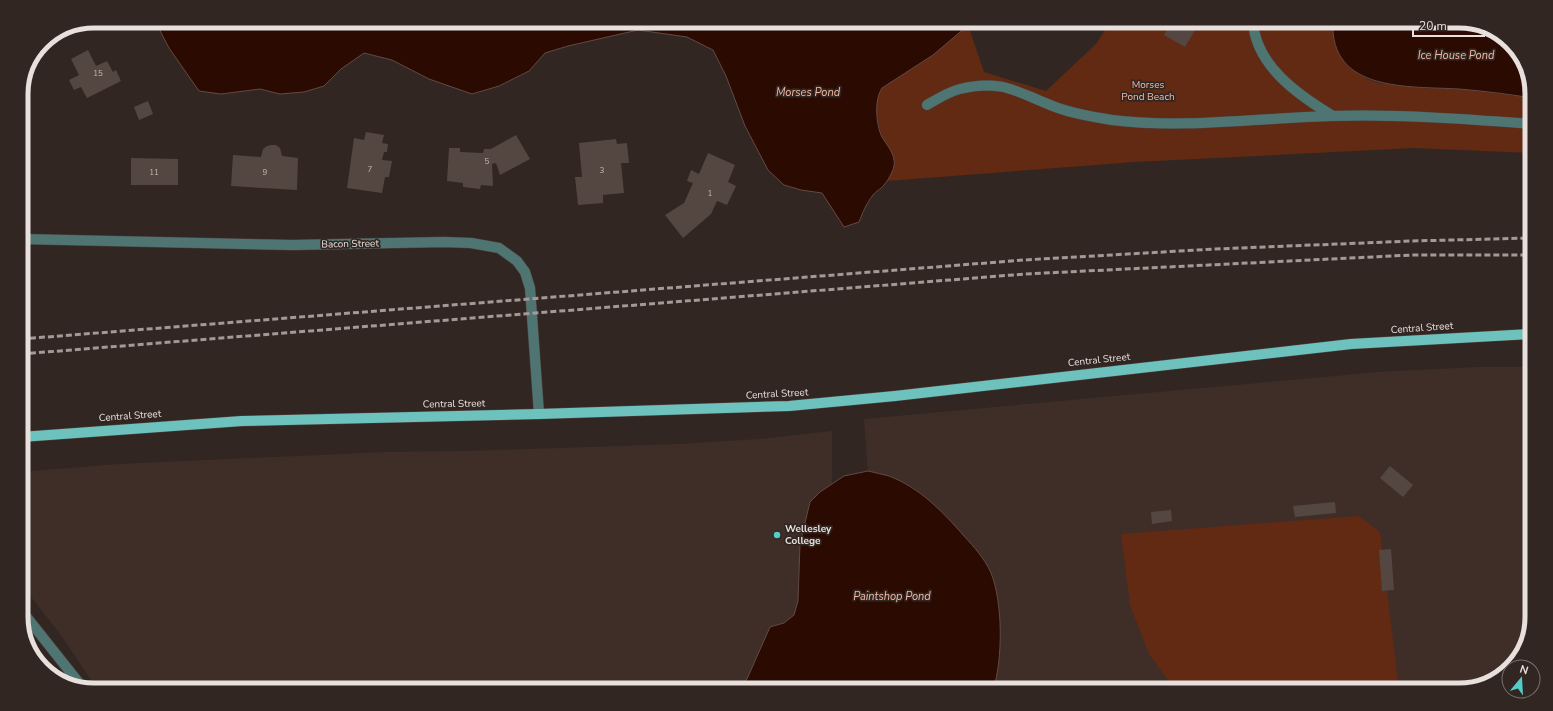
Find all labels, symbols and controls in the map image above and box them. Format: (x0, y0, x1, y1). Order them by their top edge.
scale bar (1413, 12, 1484, 38)
text: 20 m (1419, 18, 1447, 34)
water label: Ice House Pond (1418, 48, 1495, 63)
house number: 15 (93, 68, 103, 79)
park label: Morses Pond Beach (1121, 78, 1175, 104)
water label: Morses Pond (776, 85, 841, 100)
house number: 5 (485, 156, 490, 167)
house number: 7 (368, 164, 373, 175)
house number: 3 (600, 165, 605, 176)
house number: 11 (149, 167, 159, 178)
house number: 9 (263, 167, 268, 178)
house number: 1 (708, 188, 713, 199)
street label: Bacon Street (321, 236, 379, 252)
street label: Central Street (1390, 319, 1454, 337)
street label: Central Street (1067, 350, 1131, 370)
street label: Central Street (745, 385, 809, 403)
street label: Central Street (423, 396, 486, 412)
street label: Central Street (98, 407, 162, 425)
place label: Wellesley College (785, 522, 832, 548)
marker: Wellesley College (772, 530, 782, 540)
water label: Paintshop Pond (853, 589, 931, 604)
north arrow (1501, 659, 1541, 699)
text: N (1518, 662, 1530, 678)

